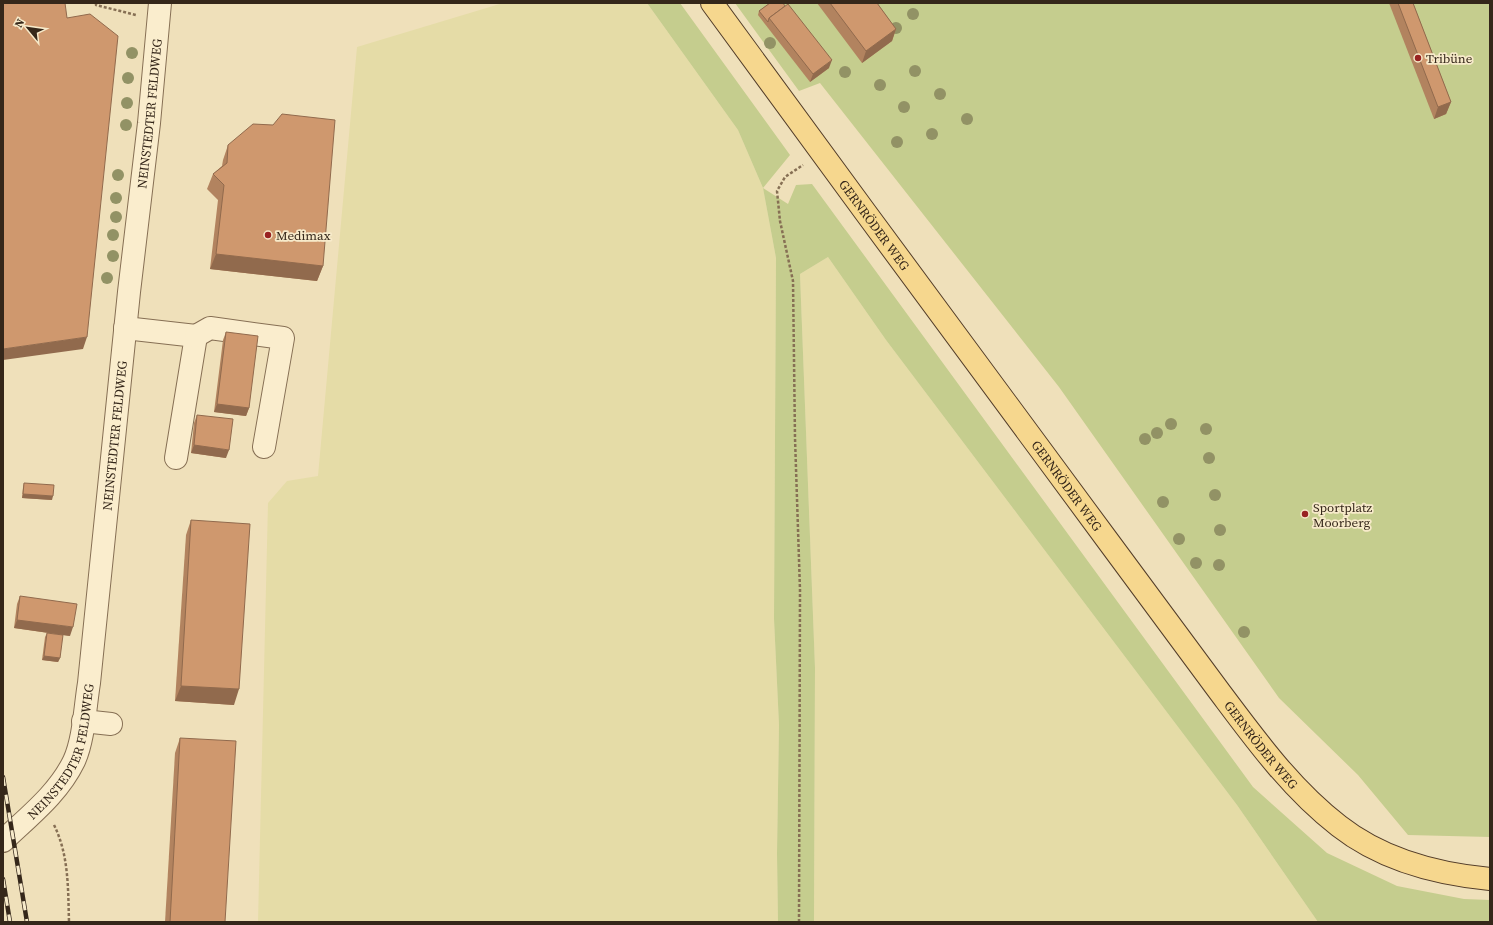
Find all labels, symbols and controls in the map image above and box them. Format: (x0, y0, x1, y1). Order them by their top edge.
north arrow (8, 8, 48, 48)
text: N (11, 16, 28, 31)
street label: NEINSTEDTER FELDWEG (133, 38, 166, 189)
place label: Tribüne (1426, 50, 1473, 67)
marker: Tribüne (1413, 53, 1423, 63)
street label: GERNRÖDER WEG (835, 176, 913, 274)
place label: Medimax (276, 227, 331, 244)
marker: Medimax (263, 230, 273, 240)
street label: NEINSTEDTER FELDWEG (99, 360, 131, 511)
street label: GERNRÖDER WEG (1028, 437, 1106, 535)
place label: Sportplatz Moorberg (1313, 499, 1372, 531)
marker: Sportplatz Moorberg (1300, 509, 1310, 519)
street label: NEINSTEDTER FELDWEG (24, 682, 98, 823)
street label: GERNRÖDER WEG (1220, 697, 1302, 793)

